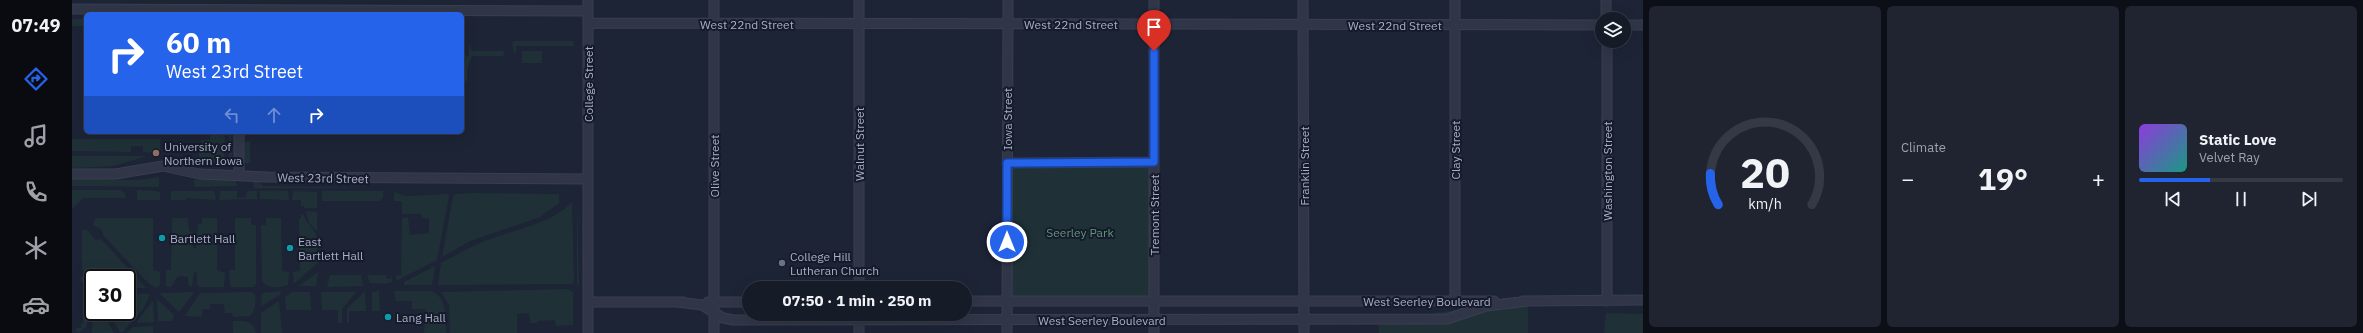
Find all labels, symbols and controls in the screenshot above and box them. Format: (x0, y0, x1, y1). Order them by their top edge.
pin (1137, 10, 1171, 51)
map controls (1595, 12, 1631, 48)
button: layers (1595, 12, 1631, 48)
text: 07:49 (11, 14, 61, 37)
icon: arrive (1143, 16, 1165, 38)
street label: West 22nd Street (700, 17, 794, 32)
street label: West 22nd Street (1024, 17, 1118, 32)
street label: West 22nd Street (1348, 18, 1442, 33)
text: 60 m (166, 24, 231, 61)
icon: right (100, 28, 152, 80)
street label: College Street (581, 46, 596, 122)
text: West 23rd Street (166, 60, 303, 83)
icon: directions (22, 65, 50, 93)
street label: Iowa Street (1000, 88, 1015, 150)
icon: left (221, 104, 243, 126)
icon: ahead (263, 104, 285, 126)
icon: right (305, 104, 327, 126)
street label: Walnut Street (852, 107, 867, 181)
street label: Clay Street (1448, 121, 1463, 179)
street label: Washington Street (1600, 121, 1615, 221)
icon: music (22, 122, 50, 150)
street label: Franklin Street (1297, 126, 1312, 206)
text: Static Love (2199, 130, 2276, 149)
street label: Olive Street (707, 135, 722, 197)
place label: University of Northern Iowa (164, 139, 243, 168)
text: Climate (1901, 139, 1946, 156)
text: 20 (1740, 144, 1790, 198)
marker: University of Northern Iowa (151, 148, 161, 158)
text: Velvet Ray (2199, 149, 2260, 166)
text: 19° (1978, 159, 2028, 198)
text: − (1901, 164, 1914, 193)
text: + (2092, 164, 2105, 193)
street label: West 23rd Street (277, 170, 369, 186)
street label: Tremont Street (1147, 174, 1162, 256)
icon: phone (22, 178, 50, 206)
icon: previous (2162, 188, 2184, 210)
icon: pause (2230, 188, 2252, 210)
icon: next (2298, 188, 2320, 210)
text: km/h (1748, 193, 1782, 212)
position arrow (986, 221, 1028, 263)
park label: Seerley Park (1046, 225, 1114, 240)
place label: Bartlett Hall (170, 231, 235, 246)
marker: Bartlett Hall (157, 233, 167, 243)
icon: climate (22, 234, 50, 262)
place label: East Bartlett Hall (298, 234, 363, 263)
marker: East Bartlett Hall (285, 243, 295, 253)
place label: College Hill Lutheran Church (790, 249, 879, 278)
marker: College Hill Lutheran Church (777, 258, 787, 268)
speed limit sign: 30 (84, 269, 136, 321)
icon: car (22, 291, 50, 319)
text: 07:50 · 1 min · 250 m (783, 291, 931, 310)
street label: West Seerley Boulevard (1363, 294, 1491, 309)
place label: Lang Hall (396, 310, 446, 325)
marker: Lang Hall (383, 312, 393, 322)
street label: West Seerley Boulevard (1038, 313, 1166, 328)

